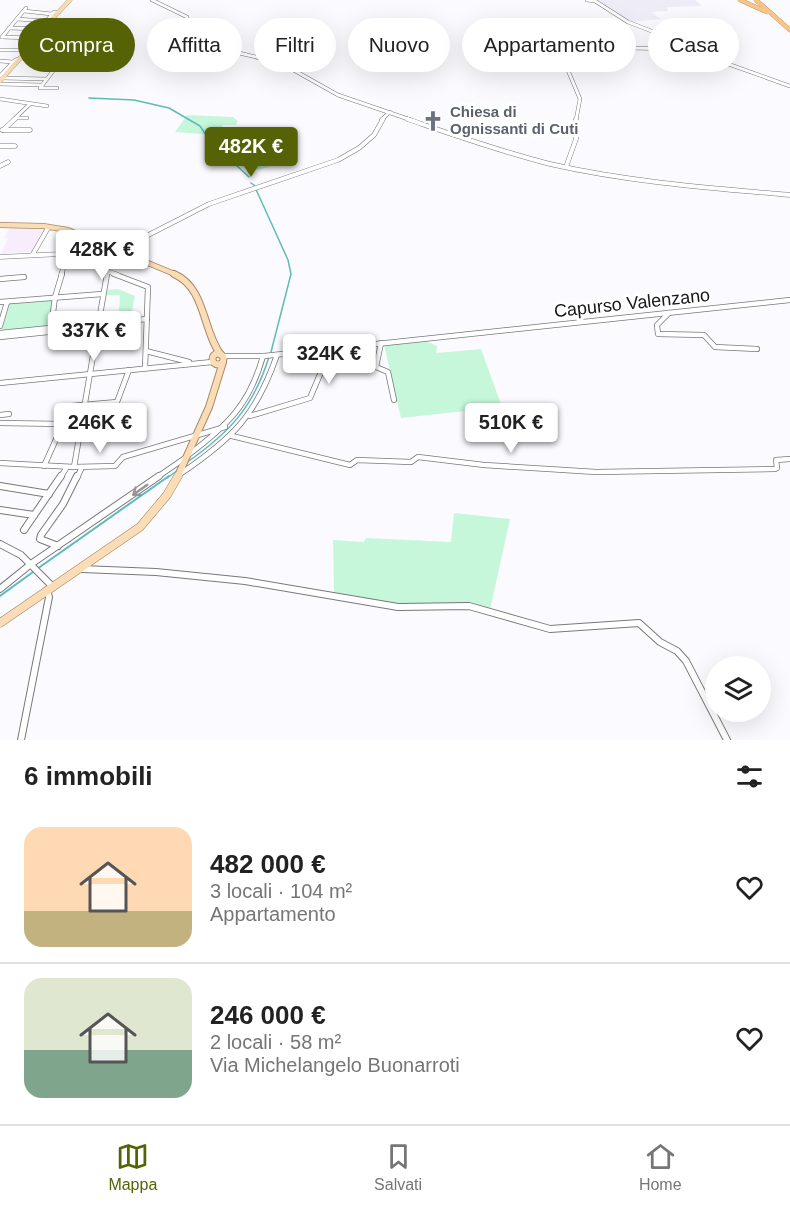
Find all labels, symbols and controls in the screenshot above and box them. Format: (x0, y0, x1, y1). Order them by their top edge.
chip: Compra (18, 18, 135, 72)
chip: Affitta (147, 18, 242, 72)
chip: Filtri (254, 18, 336, 72)
chip: Nuovo (348, 18, 450, 72)
chip: Appartamento (462, 18, 636, 72)
chip: Casa (648, 18, 739, 72)
place label: Chiesa di Ognissanti di Cuti (450, 103, 578, 137)
church icon: Chiesa di Ognissanti di Cuti (421, 109, 445, 133)
pin: 482K € (202, 127, 300, 178)
text: 482K € (219, 135, 283, 157)
pin: 428K € (53, 230, 151, 281)
text: 428K € (70, 238, 134, 260)
street label: Capurso Valenzano (553, 285, 711, 321)
pin: 337K € (45, 311, 143, 362)
text: 337K € (62, 319, 126, 341)
pin: 324K € (280, 334, 378, 385)
text: 324K € (297, 342, 361, 364)
pin: 246K € (51, 403, 149, 454)
pin: 510K € (462, 403, 560, 454)
text: 246K € (68, 411, 132, 433)
text: 510K € (479, 411, 543, 433)
one-way arrow (132, 484, 148, 496)
map controls (705, 656, 771, 722)
button: layers (705, 656, 771, 722)
icon: filters (733, 760, 766, 793)
text: 6 immobili (24, 761, 153, 791)
text: 482 000 € (210, 849, 326, 879)
icon: home (72, 851, 144, 923)
icon: heart (733, 871, 766, 904)
text: 3 locali · 104 m² (210, 880, 352, 902)
text: Appartamento (210, 903, 336, 925)
text: 246 000 € (210, 1000, 326, 1030)
icon: home (72, 1002, 144, 1074)
icon: heart (733, 1022, 766, 1055)
text: 2 locali · 58 m² (210, 1031, 341, 1053)
text: Via Michelangelo Buonarroti (210, 1054, 460, 1076)
tab: Mappa (108, 1140, 157, 1194)
tab: Salvati (374, 1140, 422, 1194)
tab: Home (639, 1140, 682, 1194)

